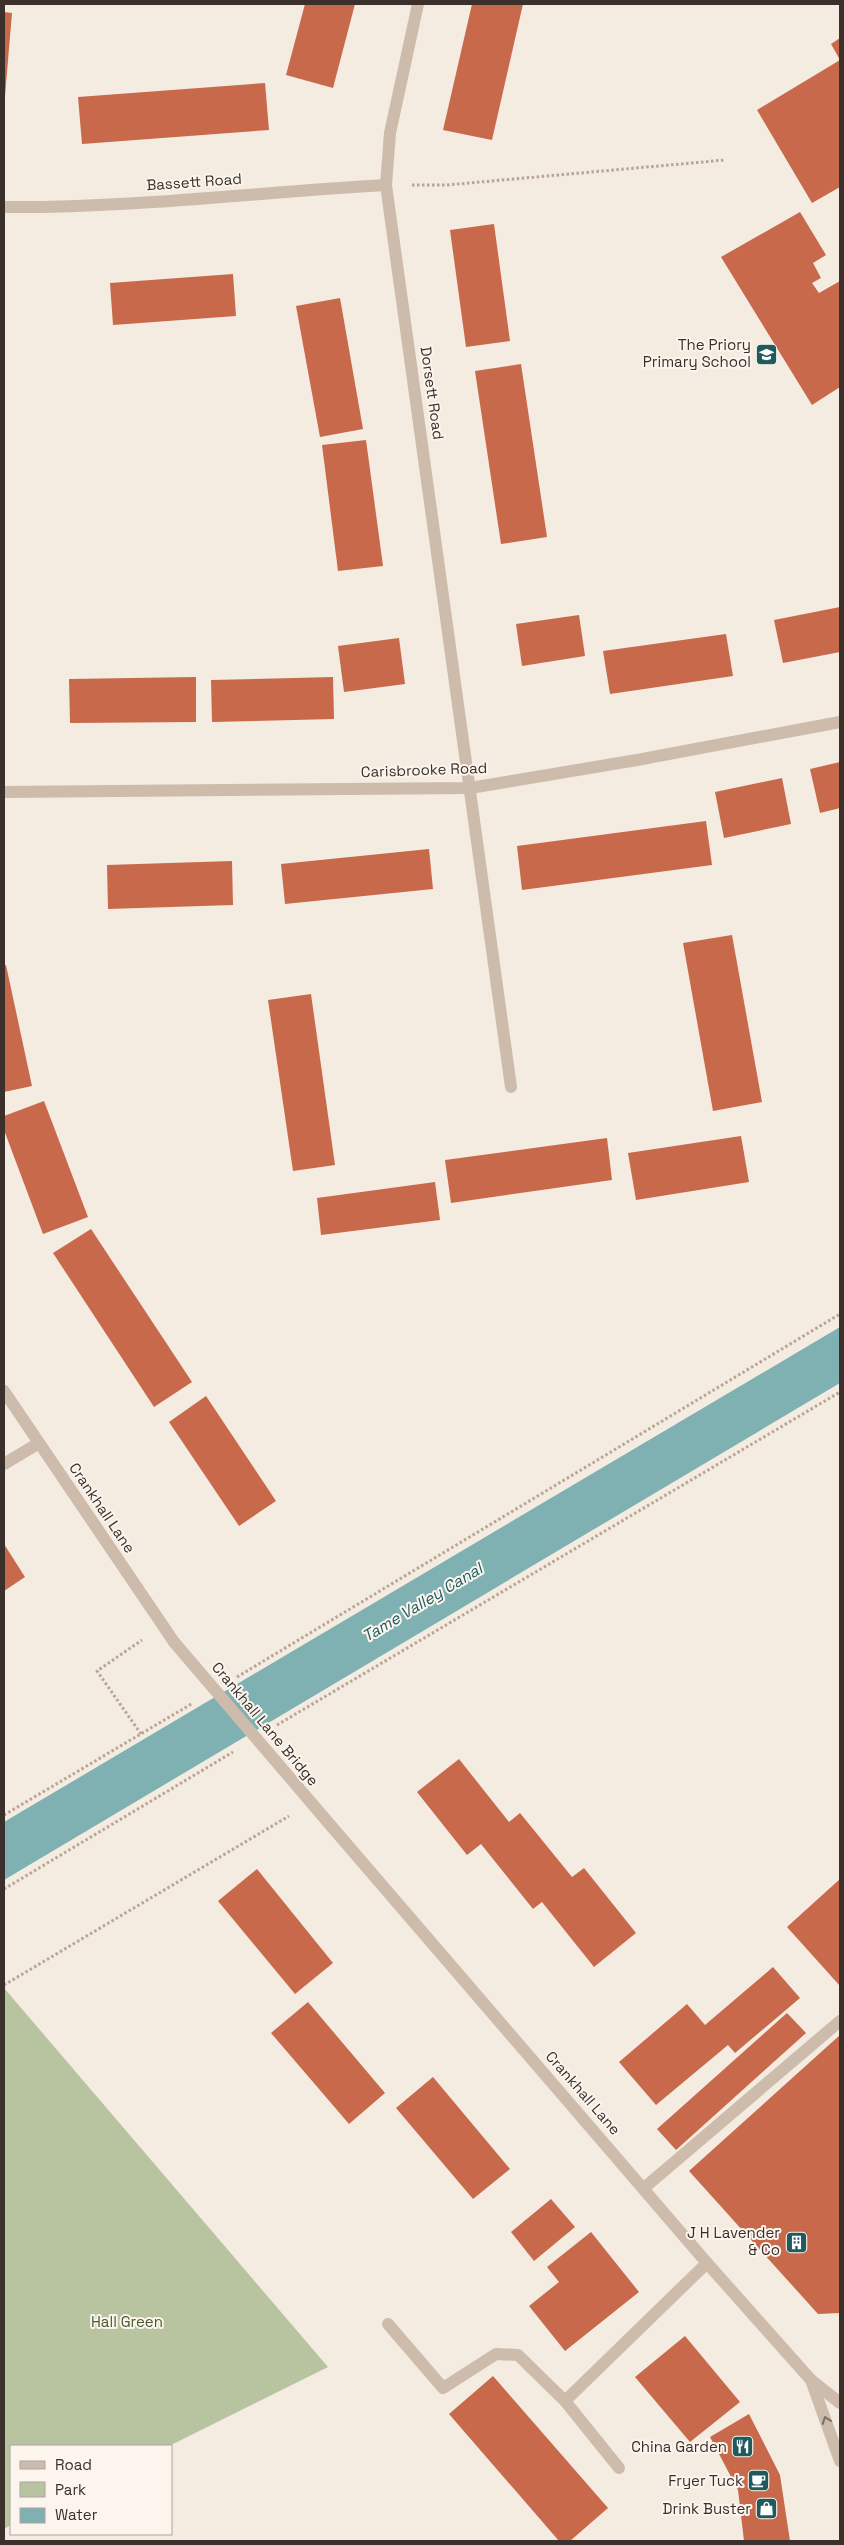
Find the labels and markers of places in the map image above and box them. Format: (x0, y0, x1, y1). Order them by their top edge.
place label: The Priory Primary School (643, 335, 751, 371)
school or university icon: The Priory Primary School (755, 342, 779, 366)
place label: J H Lavender & Co (687, 2223, 780, 2259)
building icon: J H Lavender & Co (784, 2230, 808, 2254)
restaurant icon: China Garden (731, 2435, 755, 2459)
place label: China Garden (631, 2437, 727, 2456)
cafe icon: Fryer Tuck (747, 2469, 771, 2493)
place label: Fryer Tuck (668, 2471, 743, 2490)
shop icon: Drink Buster (755, 2497, 779, 2521)
place label: Drink Buster (663, 2499, 751, 2518)

